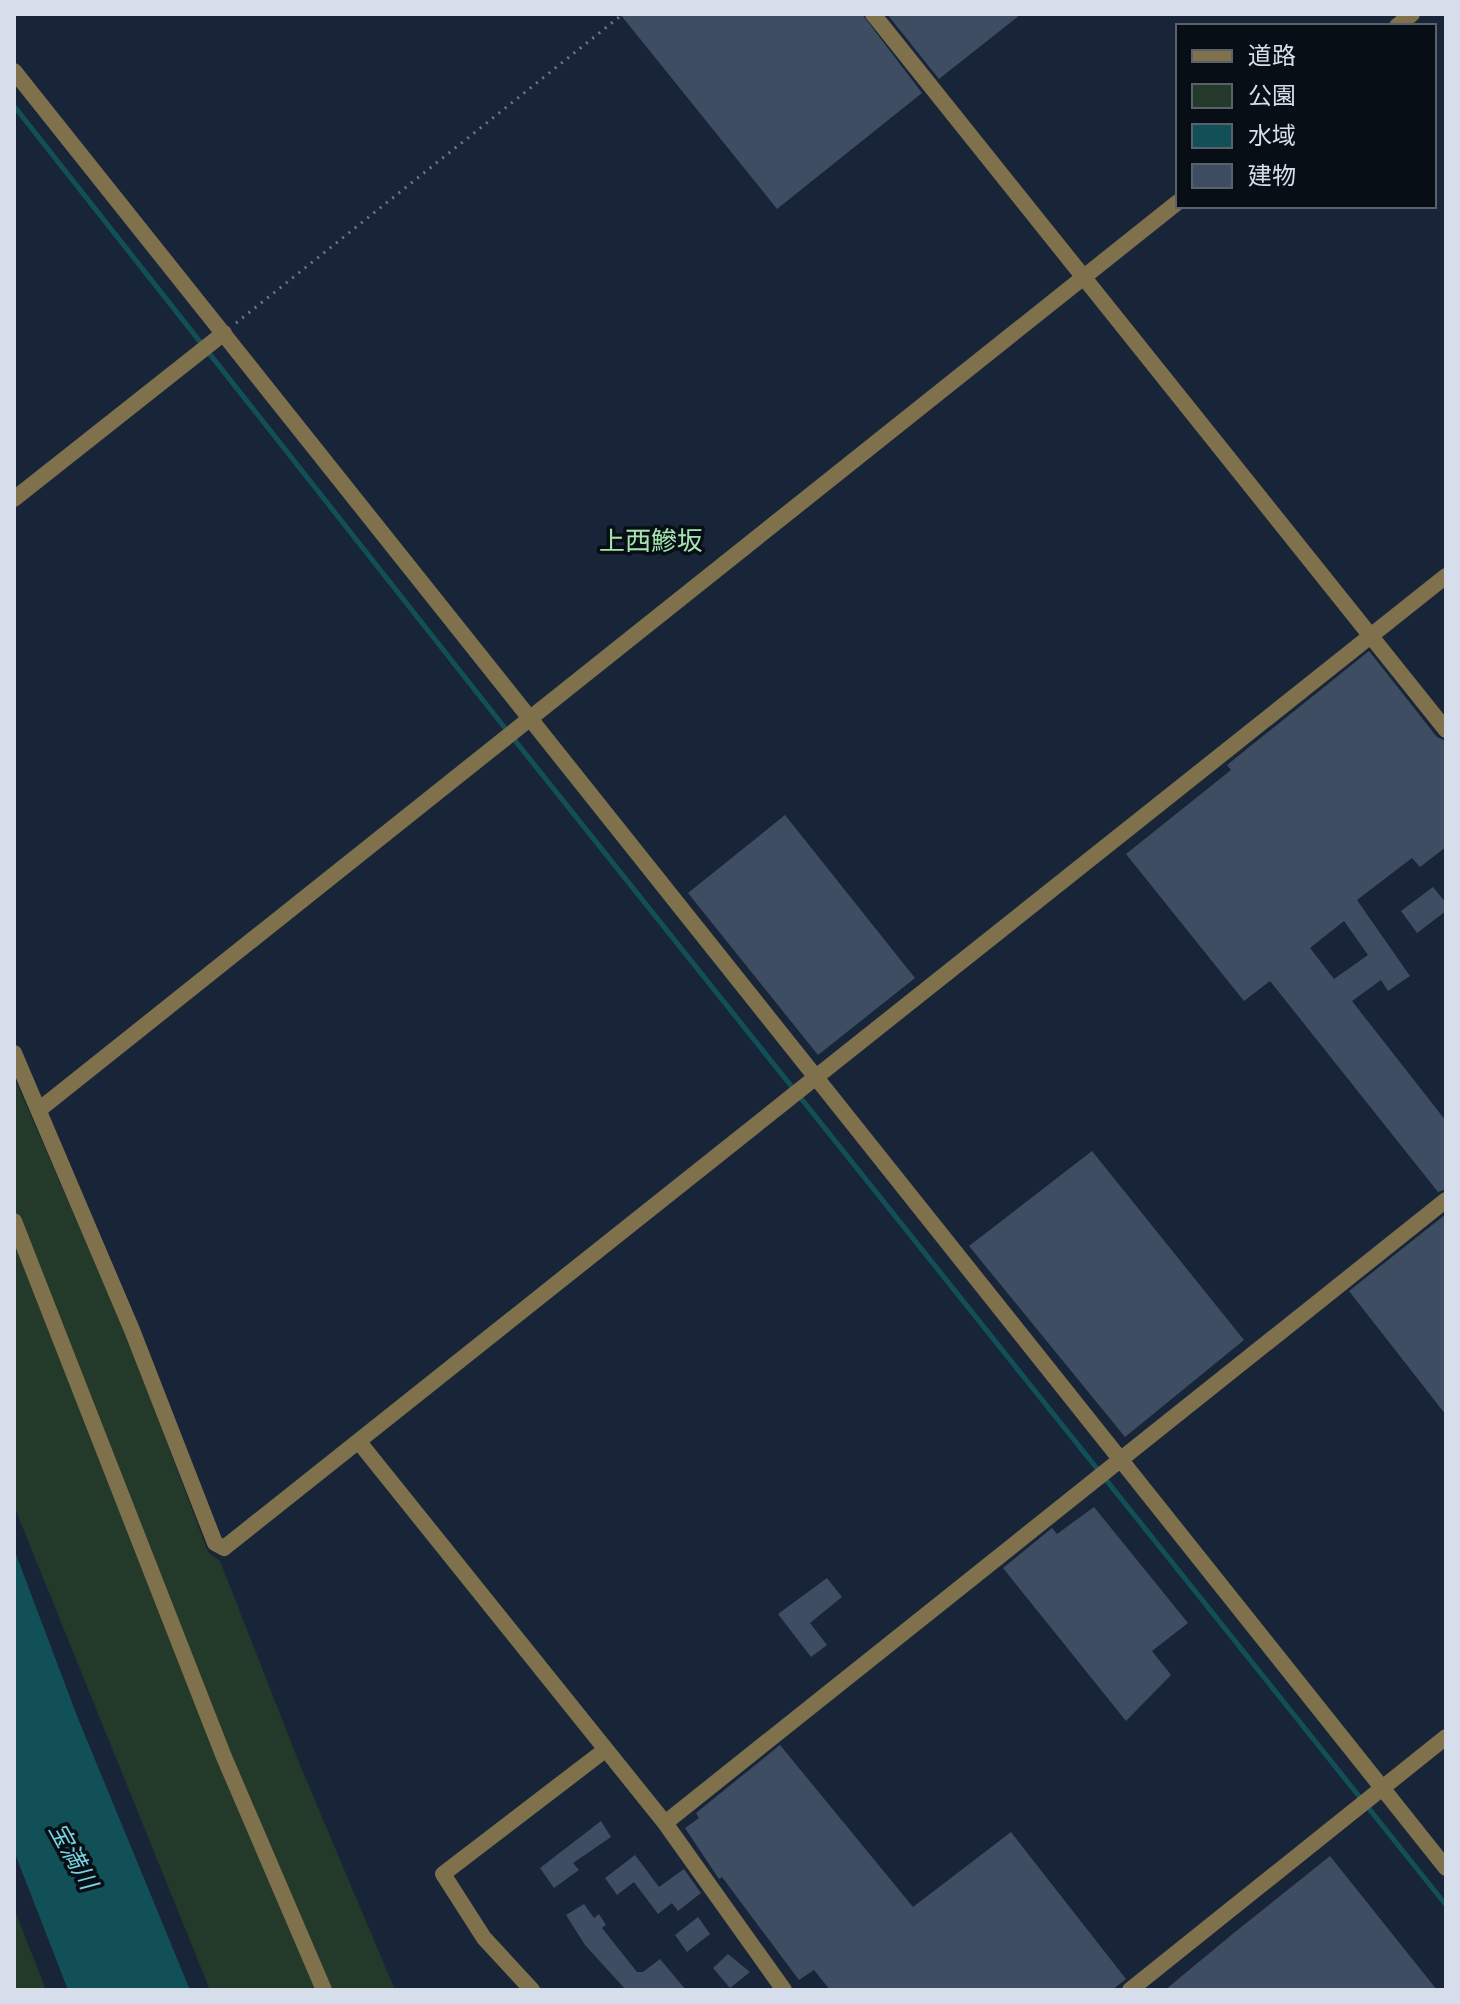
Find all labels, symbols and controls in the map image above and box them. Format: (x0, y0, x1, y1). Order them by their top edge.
legend (1176, 24, 1436, 208)
text: 道路 (1248, 38, 1296, 71)
text: 公園 (1248, 78, 1296, 111)
text: 水域 (1248, 118, 1296, 151)
text: 建物 (1248, 158, 1296, 191)
district label: 上西鰺坂 (599, 522, 703, 558)
water label: 宝満川 (42, 1816, 108, 1897)

